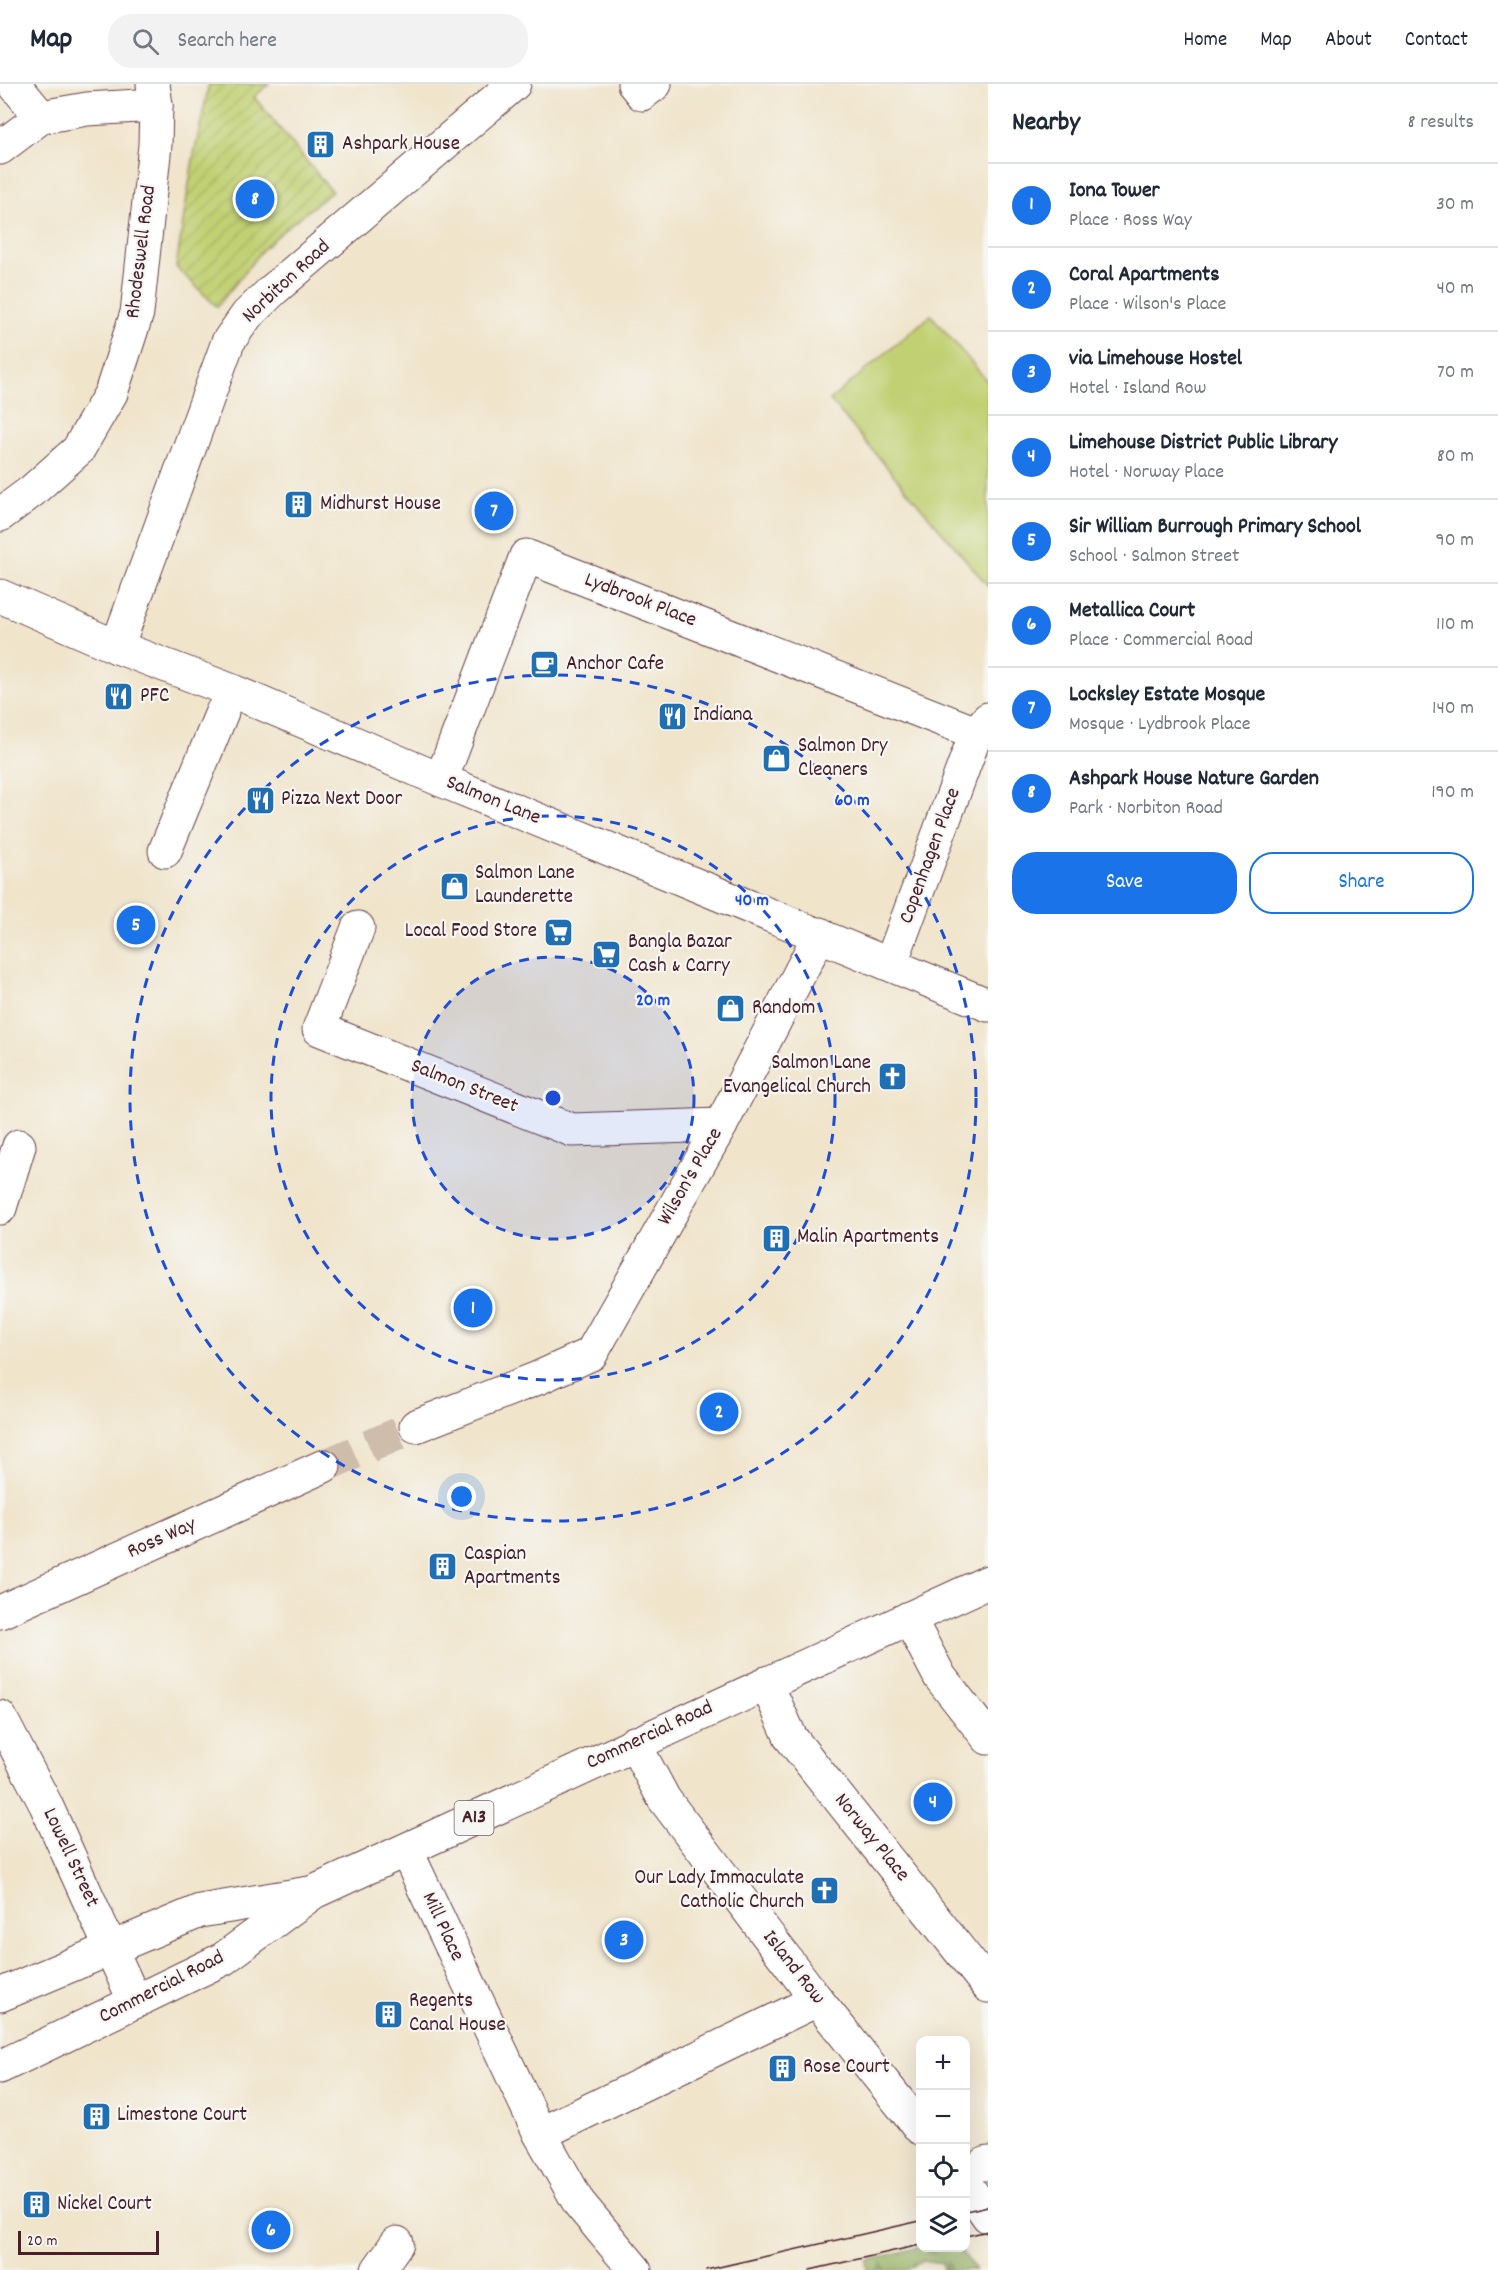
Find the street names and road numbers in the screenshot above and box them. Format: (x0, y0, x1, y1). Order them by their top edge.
street label: Rhodeswell Road (119, 184, 165, 320)
street label: Norbiton Road (236, 233, 338, 331)
street label: Lydbrook Place (580, 566, 700, 636)
street label: Salmon Lane (441, 768, 545, 834)
street label: Copenhagen Place (892, 784, 970, 928)
street label: Salmon Street (406, 1052, 522, 1122)
street label: Wilson's Place (651, 1122, 731, 1232)
street label: Ross Way (123, 1510, 202, 1567)
street label: Commercial Road (582, 1693, 718, 1779)
street label: Norway Place (826, 1787, 916, 1889)
road number: A13 (454, 1801, 494, 1835)
street label: Lowell Street (34, 1803, 106, 1913)
street label: Mill Place (413, 1888, 471, 1966)
street label: Island Row (754, 1924, 832, 2012)
street label: Commercial Road (94, 1944, 230, 2032)

